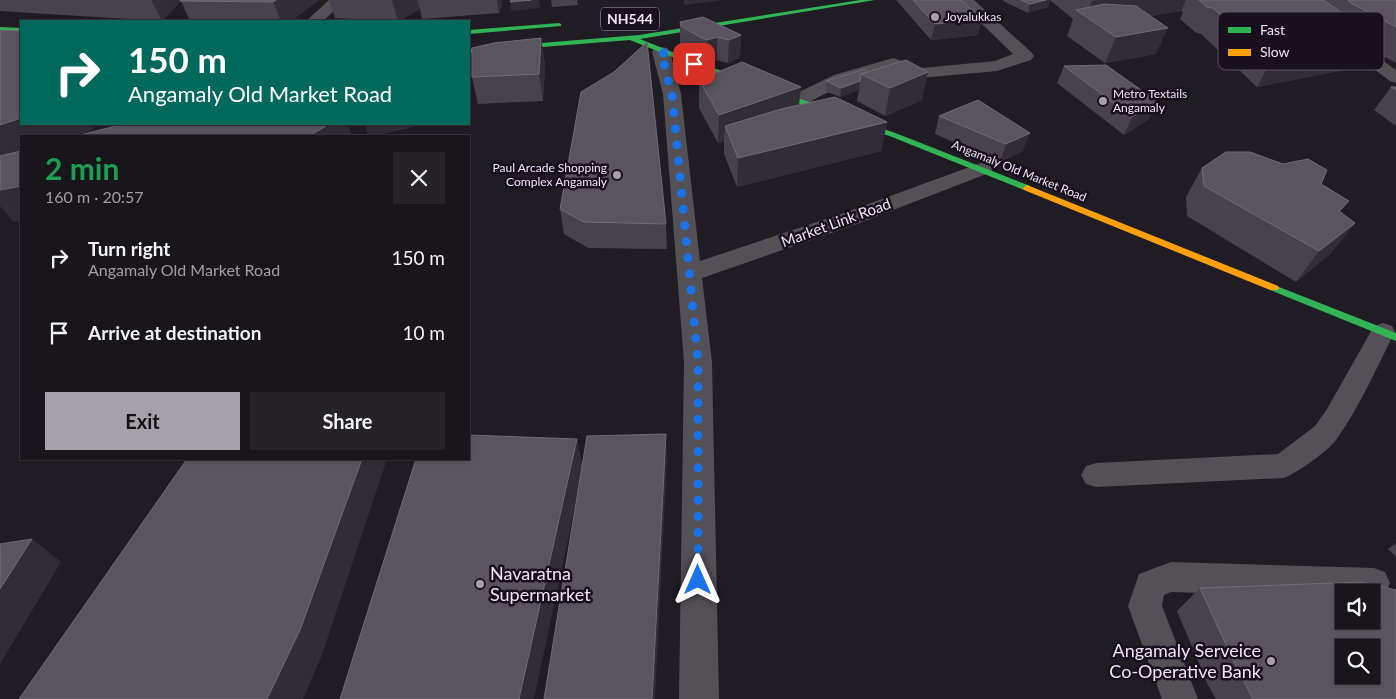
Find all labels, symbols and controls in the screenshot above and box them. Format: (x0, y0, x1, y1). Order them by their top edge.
road number: NH544 (601, 8, 659, 30)
place label: Joyalukkas (945, 9, 1001, 24)
marker: Joyalukkas (929, 11, 941, 23)
legend (1218, 12, 1384, 70)
text: Fast (1260, 21, 1285, 38)
text: 150 m (128, 38, 227, 80)
icon: right (45, 40, 110, 105)
pin (673, 43, 715, 85)
text: Slow (1260, 43, 1290, 60)
icon: arrive (680, 50, 708, 78)
text: Angamaly Old Market Road (128, 80, 392, 107)
place label: Metro Textails Angamaly (1113, 86, 1187, 115)
marker: Metro Textails Angamaly (1097, 95, 1109, 107)
street label: Angamaly Old Market Road (950, 137, 1089, 204)
text: 2 min (45, 150, 119, 186)
button: close (393, 152, 445, 204)
place label: Paul Arcade Shopping Complex Angamaly (493, 160, 608, 189)
marker: Paul Arcade Shopping Complex Angamaly (611, 169, 623, 181)
text: 160 m · 20:57 (45, 187, 144, 206)
street label: Market Link Road (778, 194, 893, 250)
text: Turn right (88, 237, 170, 260)
icon: right (45, 244, 73, 272)
text: 150 m (391, 246, 445, 269)
text: Angamaly Old Market Road (88, 260, 280, 279)
icon: arrive (45, 319, 73, 347)
text: Arrive at destination (88, 321, 261, 344)
text: 10 m (402, 321, 445, 344)
button: Exit (45, 392, 240, 450)
button: Share (250, 392, 445, 450)
position arrow (671, 553, 723, 605)
place label: Navaratna Supermarket (490, 562, 591, 605)
marker: Navaratna Supermarket (474, 578, 486, 590)
map controls (1335, 584, 1380, 684)
button: sound (1335, 584, 1380, 629)
place label: Angamaly Serveice Co-Operative Bank (1109, 639, 1262, 682)
button: search (1335, 639, 1380, 684)
marker: Angamaly Serveice Co-Operative Bank (1265, 655, 1277, 667)

